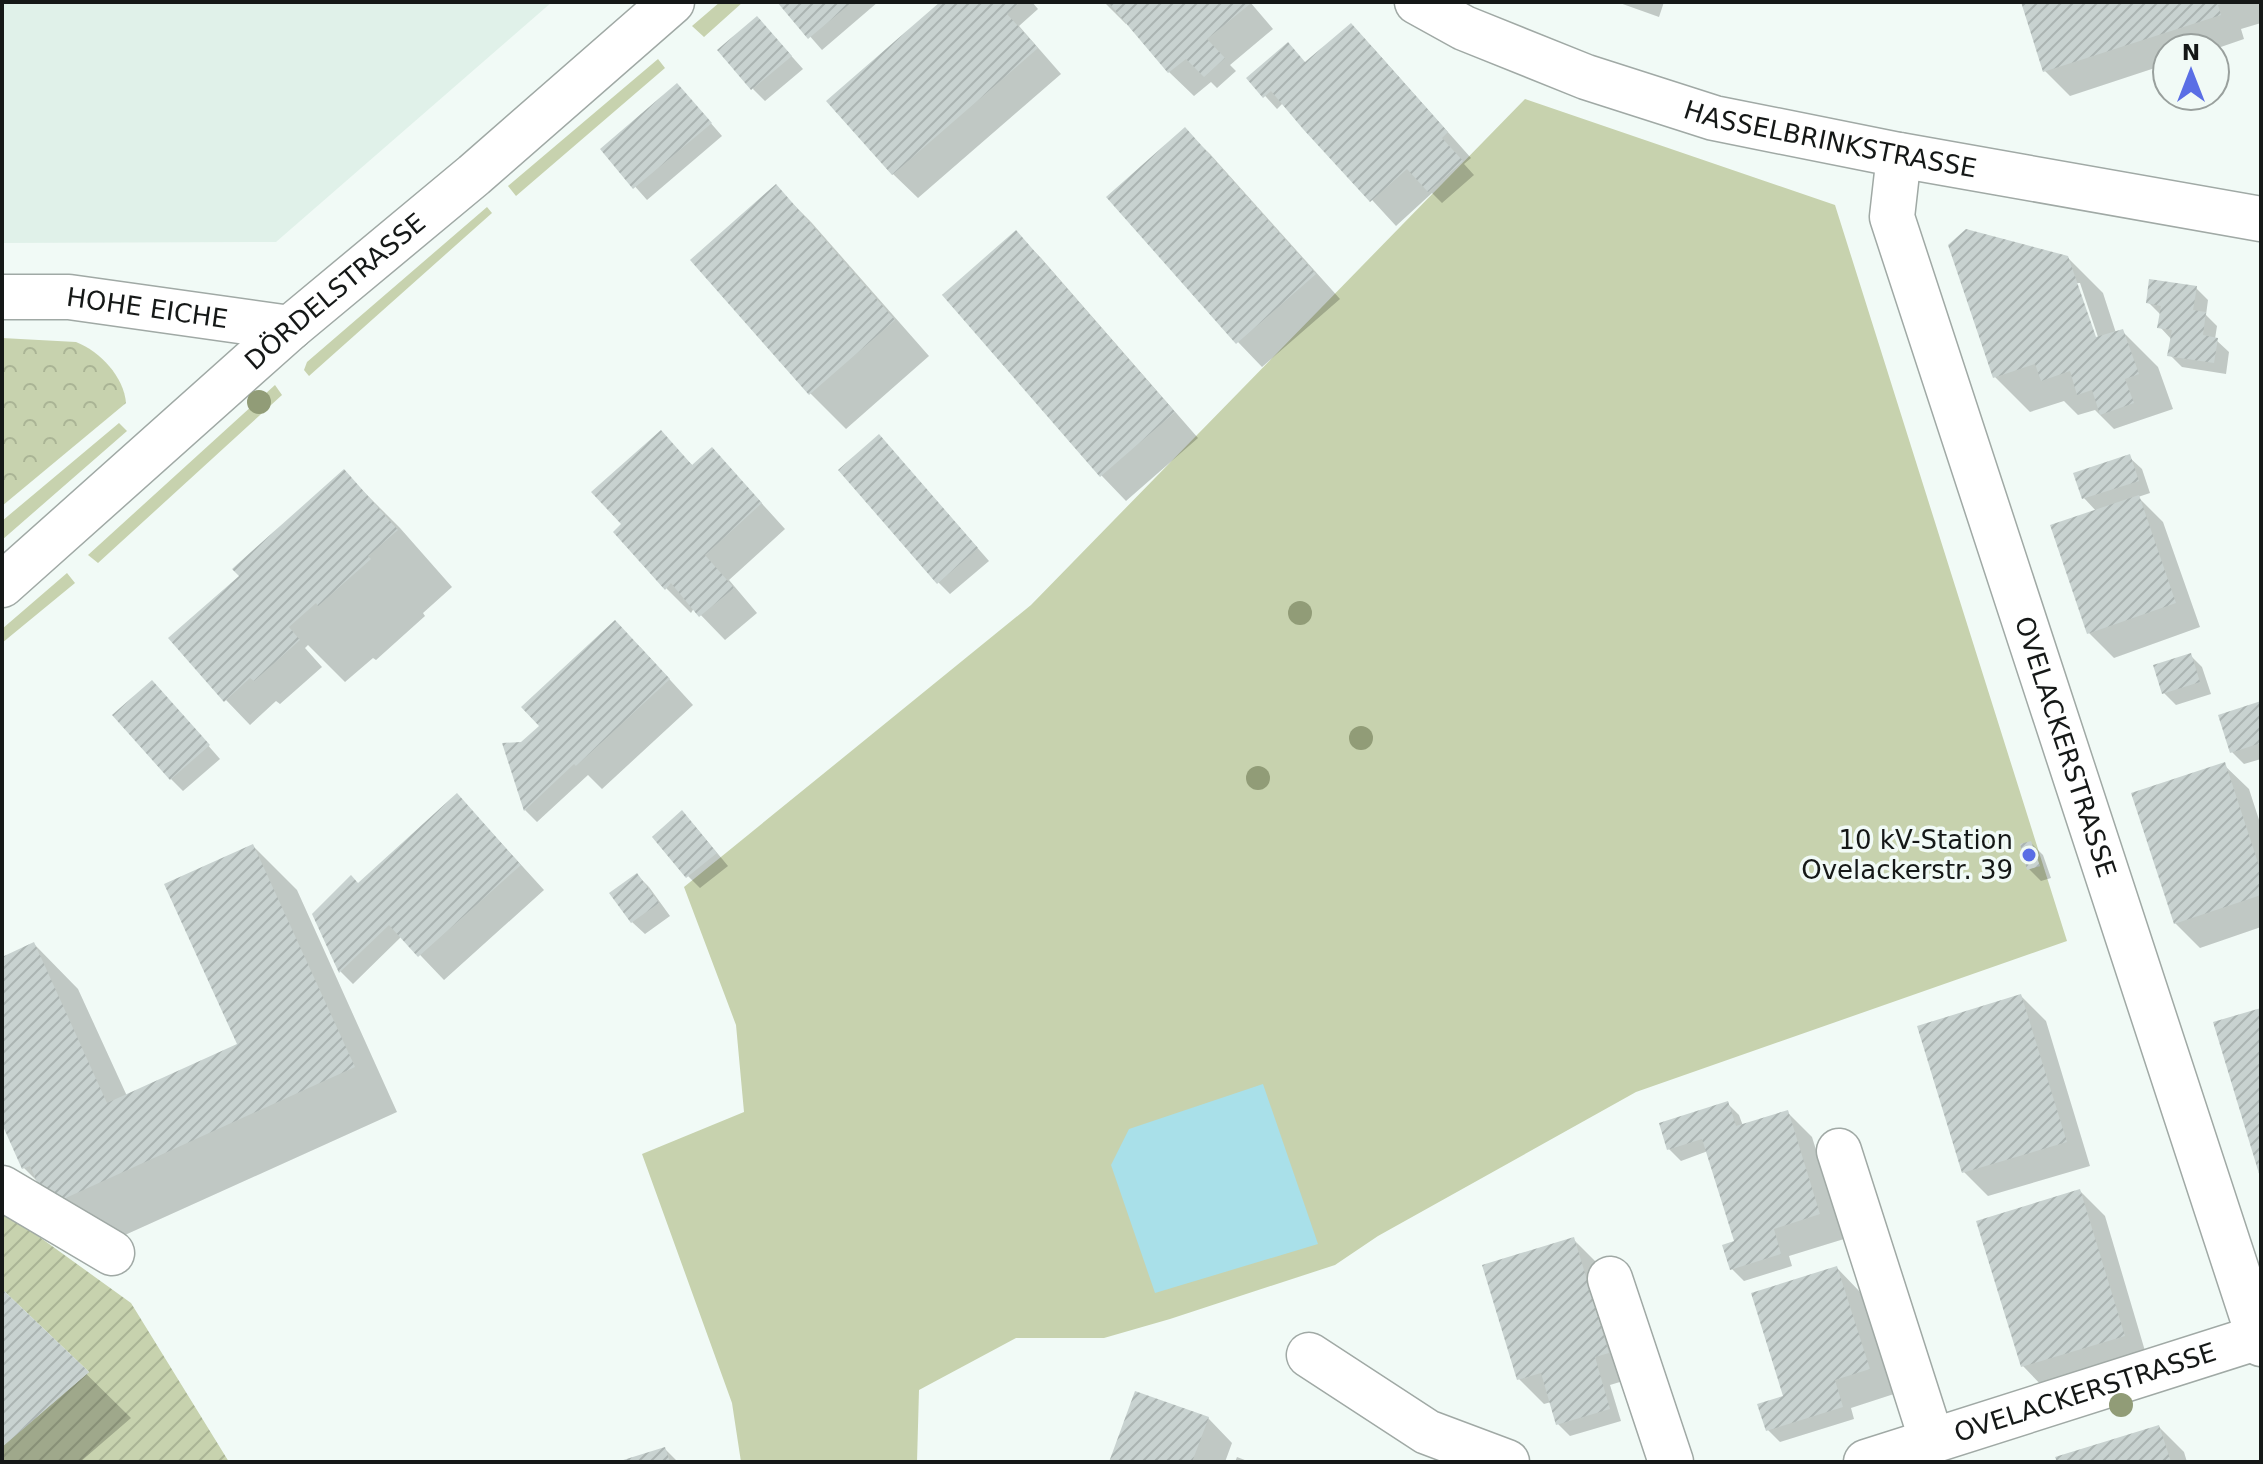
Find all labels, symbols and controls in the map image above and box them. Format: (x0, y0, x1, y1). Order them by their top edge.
north arrow (2151, 32, 2231, 112)
text: N (2182, 40, 2200, 65)
street label: HASSELBRINKSTRASSE (1680, 94, 1979, 183)
street label: DÖRDELSTRASSE (239, 207, 431, 376)
street label: HOHE EICHE (65, 282, 230, 334)
street label: OVELACKERSTRASSE (2009, 612, 2122, 881)
place label: 10 kV-Station Ovelackerstr. 39 (1801, 825, 2013, 885)
marker: 10 kV-Station Ovelackerstr. 39 (2020, 846, 2038, 864)
street label: OVELACKERSTRASSE (1951, 1337, 2220, 1448)

